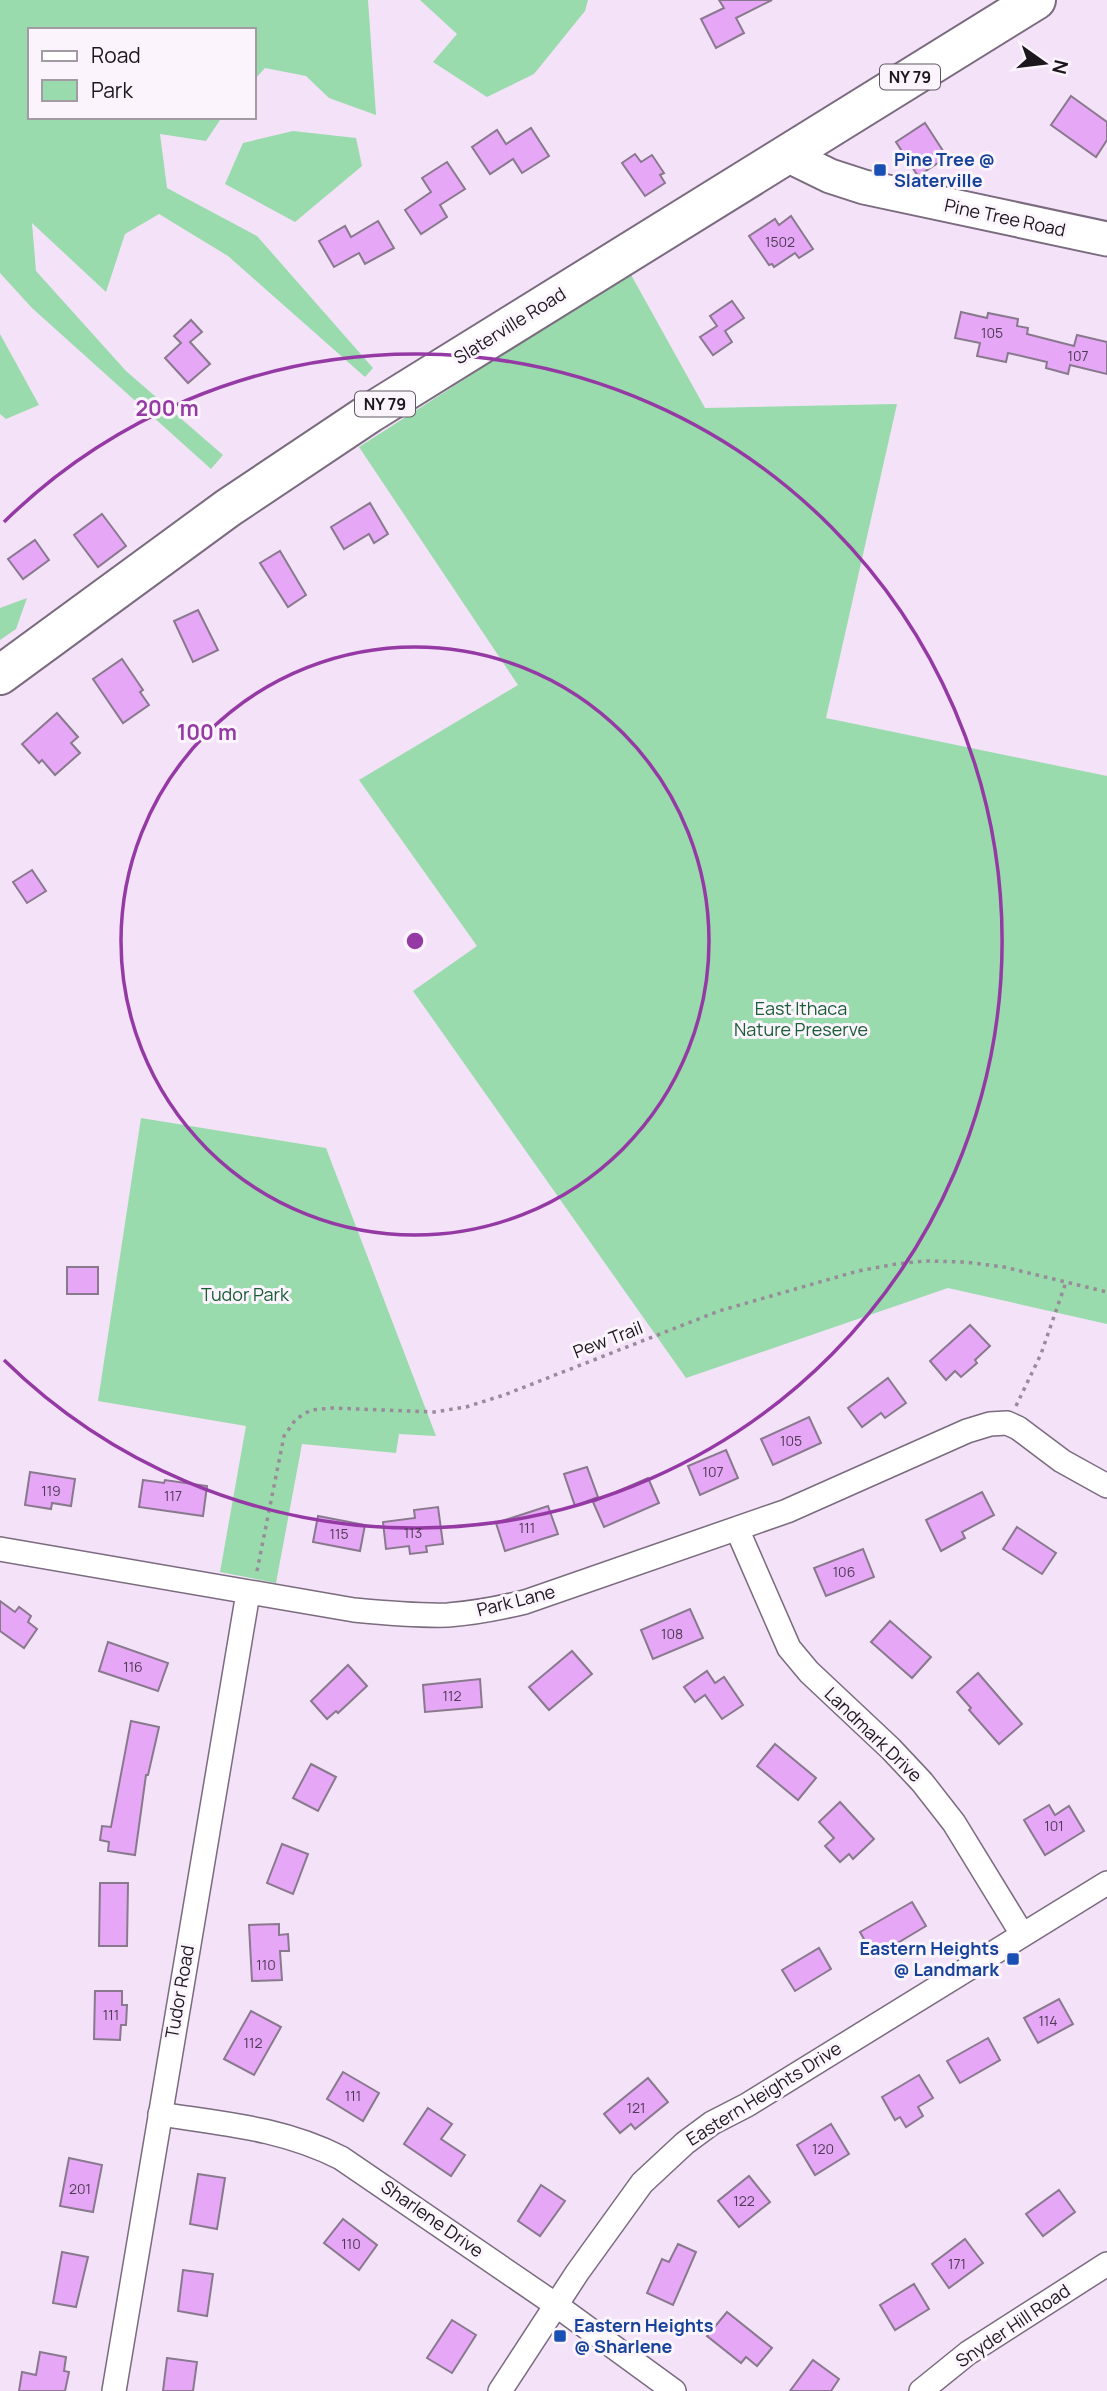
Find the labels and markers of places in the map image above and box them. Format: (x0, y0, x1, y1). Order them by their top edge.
place label: Pine Tree @ Slaterville (894, 147, 995, 192)
marker: Pine Tree @ Slaterville (872, 162, 888, 178)
centre of rings (403, 929, 427, 953)
place label: Eastern Heights @ Landmark (859, 1936, 1000, 1981)
marker: Eastern Heights @ Landmark (1005, 1951, 1021, 1967)
place label: Eastern Heights @ Sharlene (574, 2313, 714, 2358)
marker: Eastern Heights @ Sharlene (552, 2328, 568, 2344)

